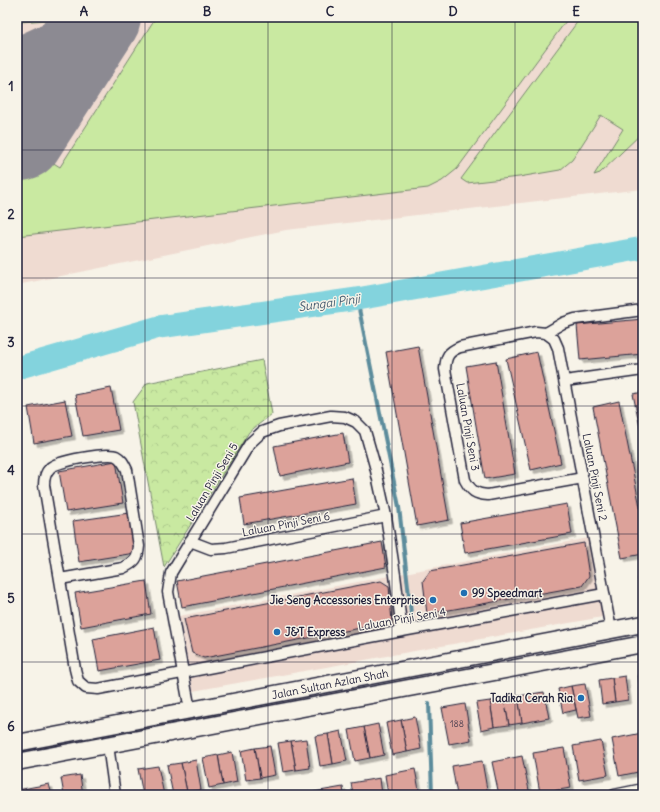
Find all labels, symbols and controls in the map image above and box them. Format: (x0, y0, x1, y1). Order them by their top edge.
text: A (80, 3, 89, 20)
text: B (203, 3, 212, 20)
text: C (326, 3, 335, 20)
text: D (448, 3, 458, 20)
text: E (572, 3, 580, 20)
text: 1 (8, 78, 14, 95)
text: 2 (7, 206, 15, 223)
water label: Sungai Pinji (297, 291, 362, 314)
text: 3 (7, 334, 15, 351)
street label: Laluan Pinji Seni 3 (453, 382, 483, 472)
street label: Laluan Pinji Seni 2 (580, 432, 610, 522)
street label: Laluan Pinji Seni 5 (183, 440, 241, 524)
text: 4 (7, 462, 15, 479)
street label: Laluan Pinji Seni 6 (241, 509, 331, 539)
place label: 99 Speedmart (472, 586, 542, 601)
marker: 99 Speedmart (459, 588, 469, 598)
text: 5 (7, 590, 15, 607)
place label: Jie Seng Accessories Enterprise (270, 593, 425, 608)
marker: Jie Seng Accessories Enterprise (428, 595, 438, 605)
street label: Laluan Pinji Seni 4 (357, 604, 447, 634)
place label: J&T Express (285, 625, 345, 640)
marker: J&T Express (272, 627, 282, 637)
street label: Jalan Sultan Azlan Shah (270, 666, 390, 702)
place label: Tadika Cerah Ria (490, 691, 574, 705)
marker: Tadika Cerah Ria (576, 693, 586, 703)
text: 6 (7, 718, 15, 735)
house number: 188 (450, 718, 464, 729)

